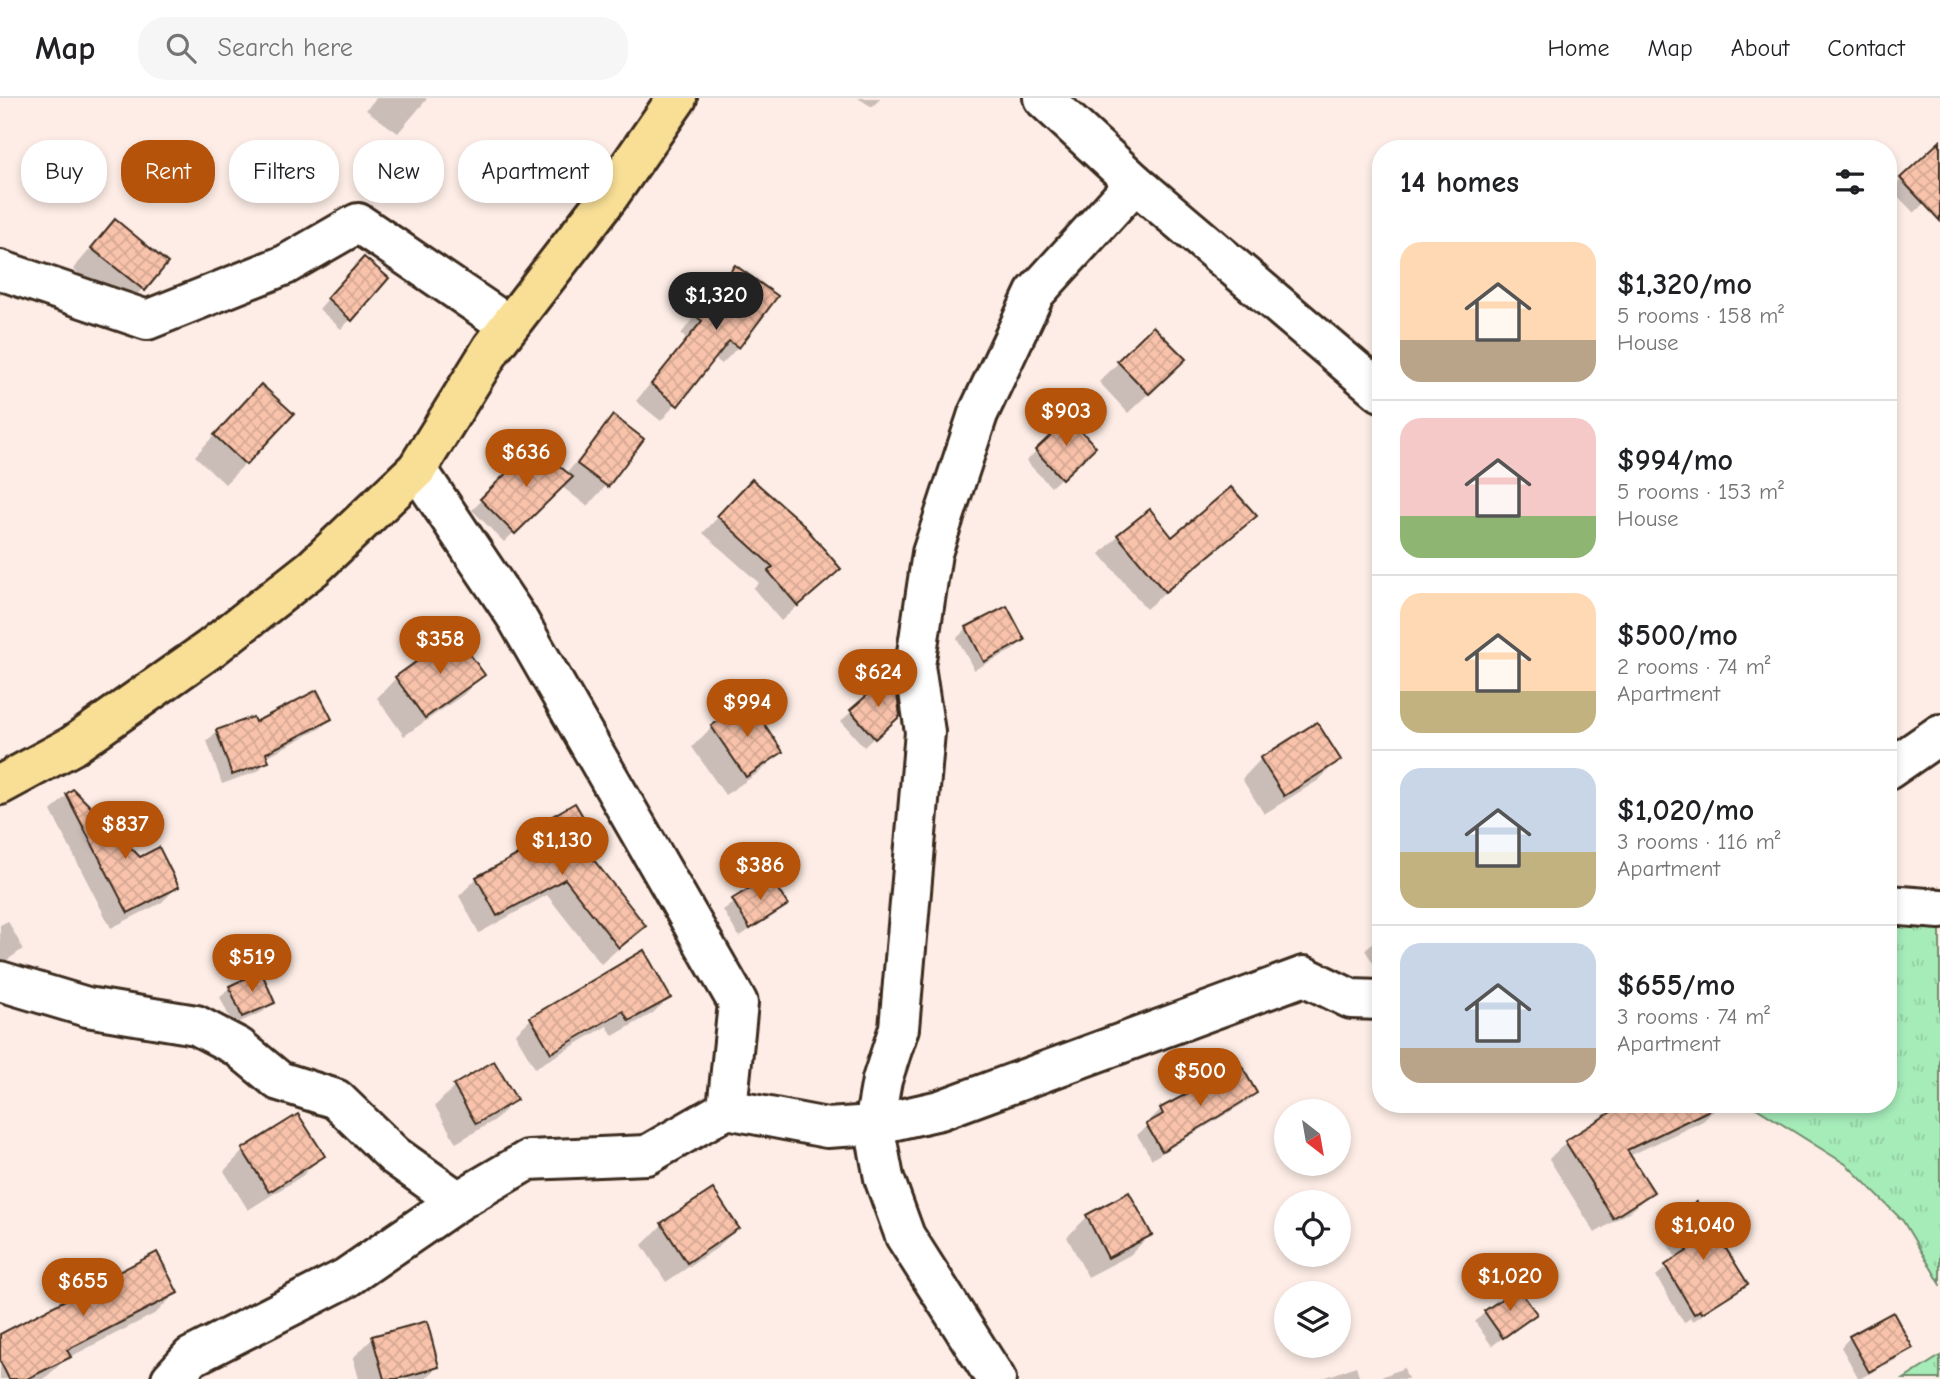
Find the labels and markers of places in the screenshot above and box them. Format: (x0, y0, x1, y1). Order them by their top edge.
pin: $1,320 (659, 272, 773, 332)
pin: $903 (1025, 388, 1107, 448)
pin: $636 (485, 430, 567, 489)
pin: $358 (399, 616, 481, 676)
pin: $624 (837, 650, 919, 709)
pin: $994 (706, 680, 788, 739)
pin: $837 (84, 802, 166, 861)
pin: $1,130 (505, 818, 619, 877)
pin: $386 (719, 842, 801, 902)
pin: $519 (211, 934, 293, 994)
pin: $500 (1159, 1048, 1241, 1108)
pin: $1,040 (1646, 1202, 1760, 1262)
pin: $1,020 (1453, 1254, 1567, 1313)
pin: $655 (42, 1258, 124, 1318)

